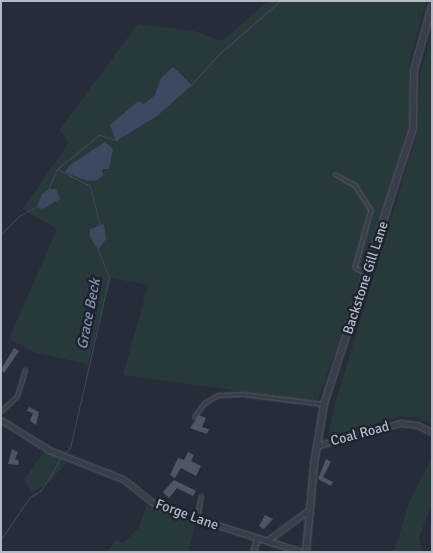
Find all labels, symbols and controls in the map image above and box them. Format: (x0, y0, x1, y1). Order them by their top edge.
street label: Backstone Gill Lane (340, 219, 392, 337)
water label: Grace Beck (73, 277, 105, 351)
street label: Coal Road (329, 418, 391, 450)
street label: Forge Lane (153, 496, 221, 534)

